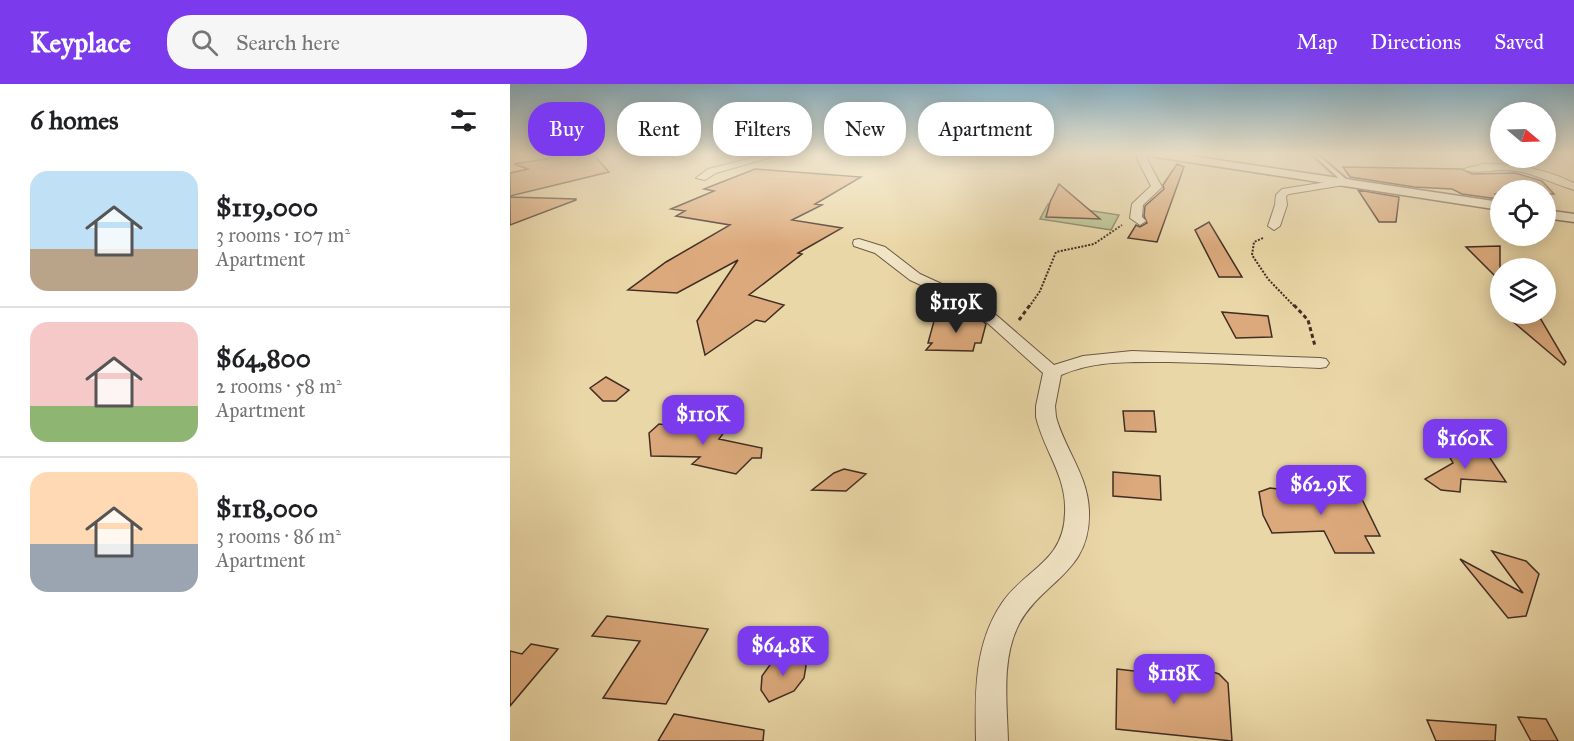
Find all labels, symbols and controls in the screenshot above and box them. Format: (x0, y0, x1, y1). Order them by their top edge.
search box (167, 15, 587, 69)
text: Keyplace (30, 25, 131, 60)
icon: search (188, 26, 221, 59)
text: Search here (236, 29, 340, 56)
text: Map (1297, 29, 1338, 55)
text: Directions (1371, 29, 1461, 55)
text: Saved (1494, 29, 1544, 55)
chip: Buy (528, 102, 605, 156)
chip: Rent (617, 102, 701, 156)
chip: Filters (713, 102, 812, 156)
chip: New (824, 102, 906, 156)
chip: Apartment (918, 102, 1054, 156)
north arrow (1490, 102, 1556, 168)
map controls (1490, 102, 1556, 324)
text: 6 homes (30, 104, 119, 136)
icon: filters (447, 104, 480, 137)
button: locate (1490, 180, 1556, 246)
text: $119,000 (216, 191, 318, 223)
icon: home (78, 195, 150, 267)
text: 3 rooms · 107 m² (216, 223, 350, 247)
text: Apartment (216, 247, 305, 271)
button: layers (1490, 258, 1556, 324)
pin: $119K (914, 283, 998, 334)
text: $119K (930, 290, 982, 314)
text: $64,800 (216, 342, 311, 374)
icon: home (78, 346, 150, 418)
text: 2 rooms · 58 m² (216, 374, 342, 398)
pin: $110K (661, 395, 745, 446)
text: Apartment (216, 398, 305, 422)
text: $110K (676, 402, 730, 426)
pin: $160K (1423, 419, 1507, 470)
text: $160K (1437, 426, 1493, 450)
pin: $62.9K (1272, 465, 1370, 516)
text: $62.9K (1290, 472, 1352, 496)
text: $118,000 (216, 492, 318, 524)
icon: home (78, 496, 150, 568)
text: 3 rooms · 86 m² (216, 524, 341, 548)
text: Apartment (216, 548, 305, 572)
pin: $64.8K (734, 626, 832, 677)
text: $64.8K (752, 633, 814, 657)
pin: $118K (1132, 654, 1216, 705)
text: $118K (1148, 661, 1200, 685)

